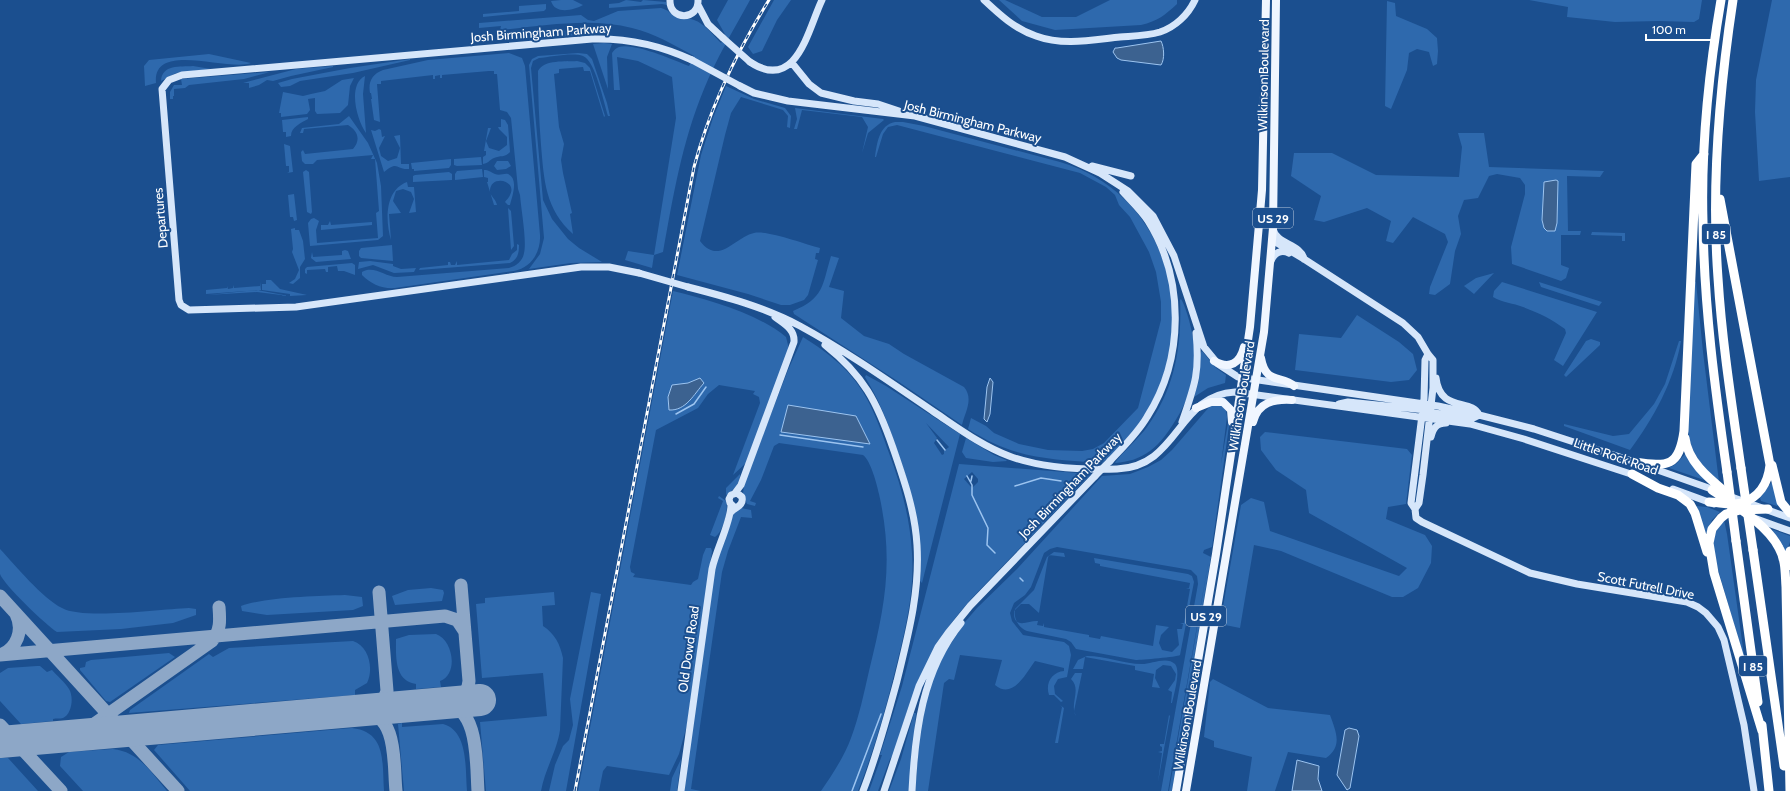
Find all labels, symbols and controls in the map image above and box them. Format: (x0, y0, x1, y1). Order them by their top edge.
scale bar (1646, 16, 1717, 42)
street label: Josh Birmingham Parkway (469, 19, 612, 45)
street label: Wilkinson Boulevard (1254, 19, 1272, 131)
text: 100 m (1652, 22, 1686, 37)
street label: Josh Birmingham Parkway (902, 96, 1044, 146)
street label: Departures (149, 186, 171, 249)
road number: US 29 (1253, 208, 1293, 228)
road number: I 85 (1702, 224, 1730, 244)
street label: Wilkinson Boulevard (1224, 340, 1258, 452)
street label: Josh Birmingham Parkway (1015, 428, 1125, 542)
street label: Little Rock Road (1572, 434, 1660, 478)
street label: Scott Futrell Drive (1596, 568, 1696, 602)
street label: Old Dowd Road (674, 605, 702, 693)
road number: US 29 (1186, 606, 1226, 626)
road number: I 85 (1739, 656, 1767, 676)
street label: Wilkinson Boulevard (1169, 659, 1205, 771)

